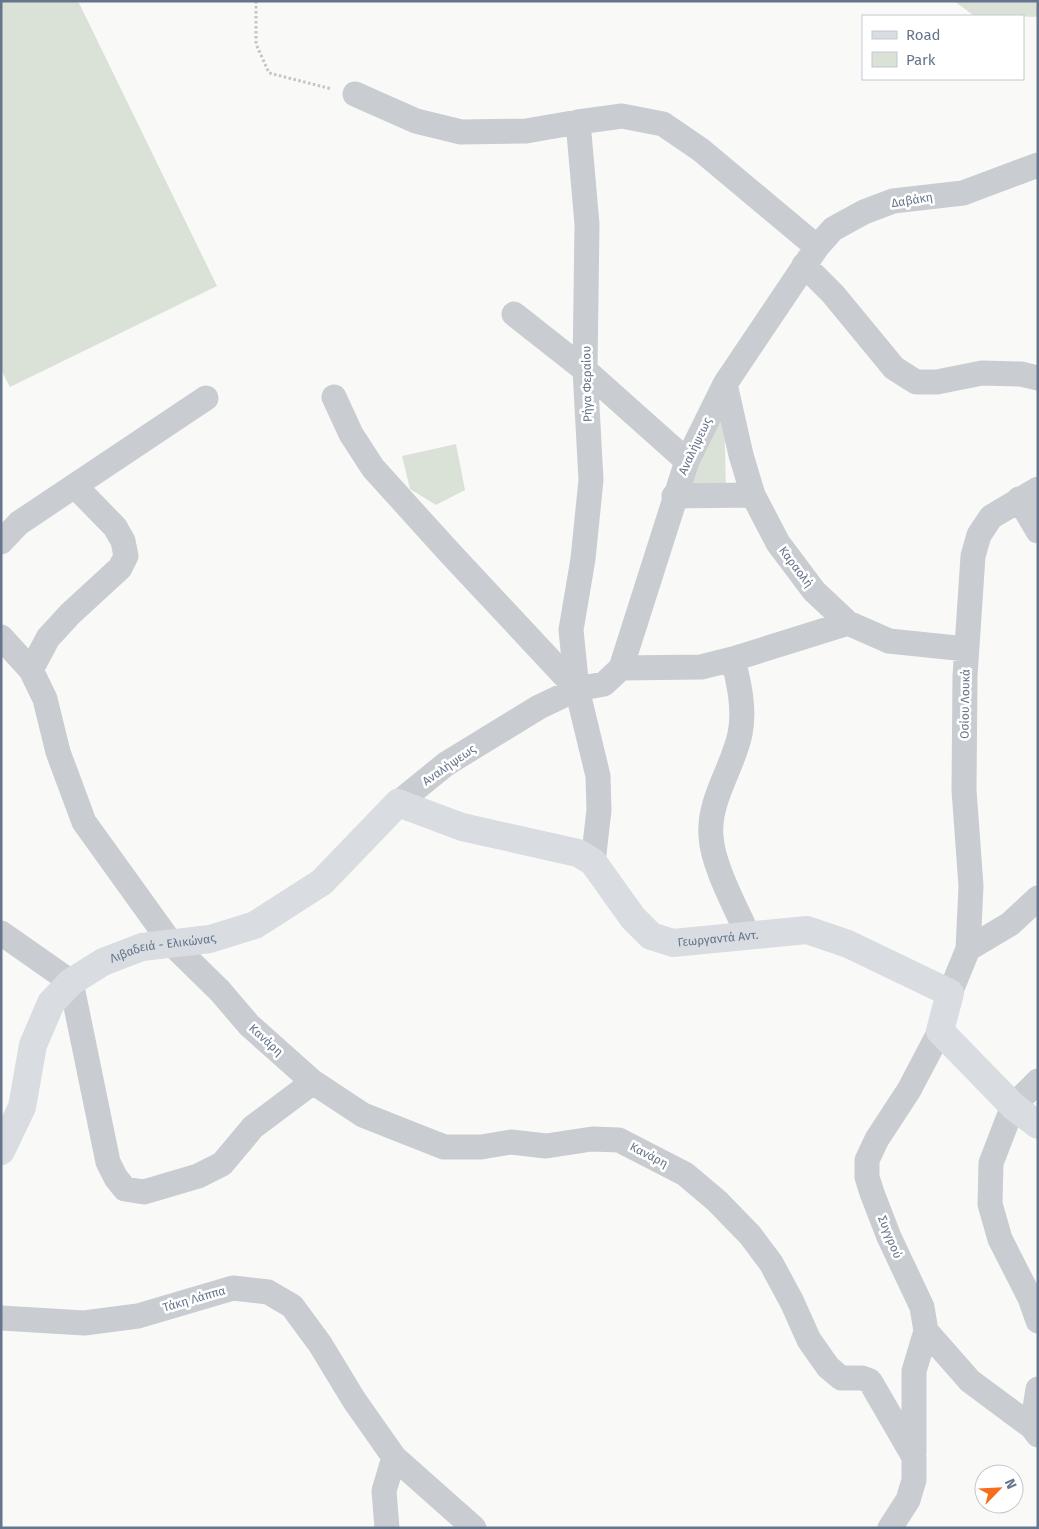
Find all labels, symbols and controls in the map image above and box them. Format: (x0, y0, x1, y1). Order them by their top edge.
legend (862, 15, 1024, 80)
text: Road (906, 26, 941, 44)
text: Park (906, 51, 936, 69)
street label: Δαβάκη (890, 190, 934, 210)
street label: Ρήγα Φεραίου (579, 346, 595, 422)
street label: Αναλήψεως (676, 415, 715, 477)
street label: Καραολή (776, 544, 816, 590)
street label: Οσίου Λουκά (957, 669, 973, 739)
street label: Αναλήψεως (420, 741, 479, 789)
street label: Γεωργαντά Αντ. (677, 928, 759, 950)
street label: Λιβαδειά - Ελικώνας (108, 931, 218, 966)
street label: Κανάρη (246, 1021, 286, 1059)
street label: Κανάρη (628, 1139, 670, 1171)
street label: Συγγρού (875, 1214, 905, 1261)
street label: Τάκη Λάππα (161, 1283, 227, 1315)
north arrow (974, 1464, 1024, 1514)
text: N (1001, 1476, 1020, 1492)

